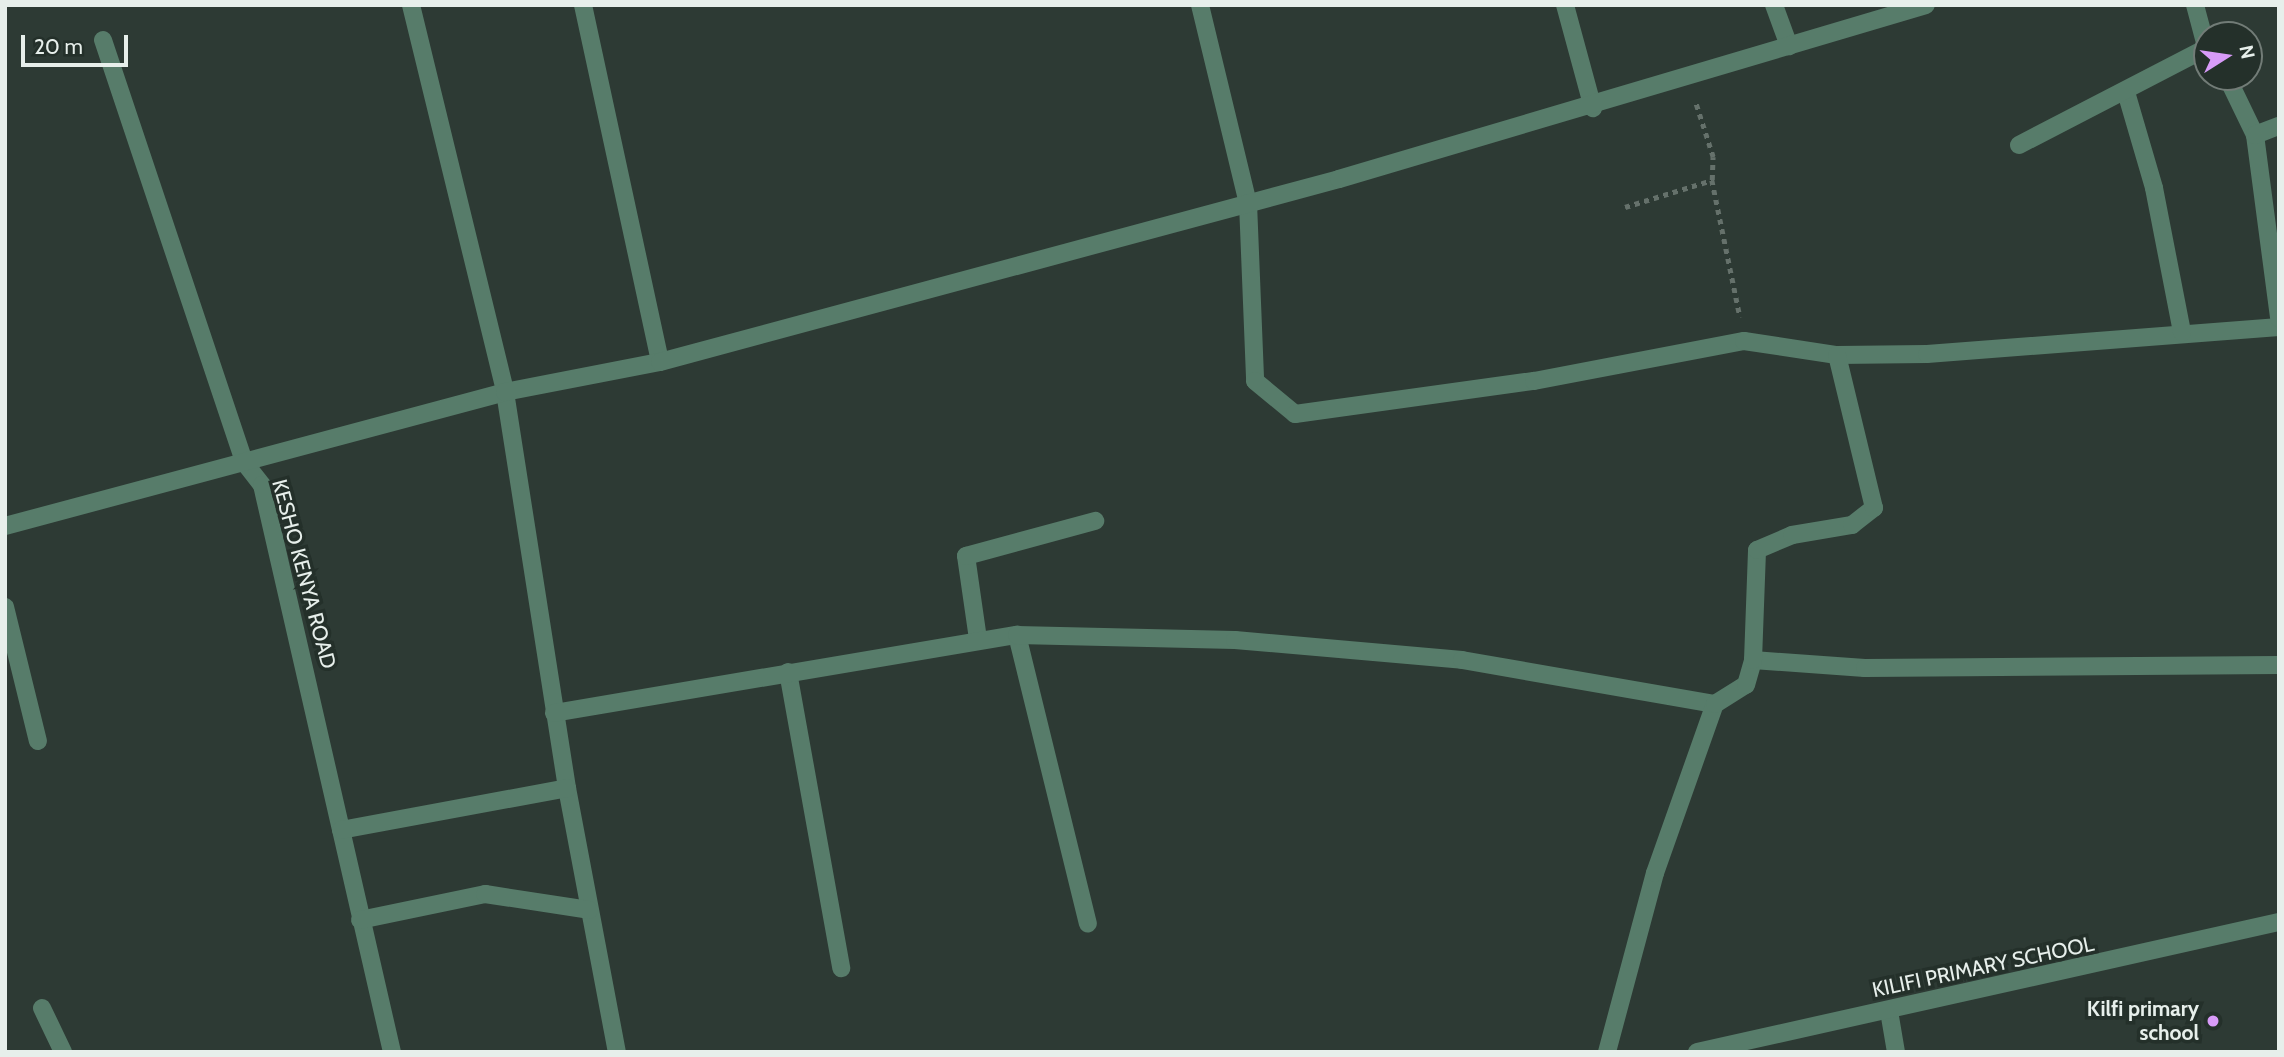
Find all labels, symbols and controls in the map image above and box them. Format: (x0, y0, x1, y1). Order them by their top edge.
scale bar (24, 21, 131, 65)
north arrow (2193, 21, 2263, 91)
text: 20 m (34, 34, 83, 59)
text: N (2234, 43, 2260, 61)
street label: KESHO KENYA ROAD (267, 477, 341, 671)
street label: KILIFI PRIMARY SCHOOL (1870, 931, 2096, 1003)
place label: Kilfi primary school (2087, 996, 2199, 1046)
marker: Kilfi primary school (2205, 1013, 2221, 1029)

